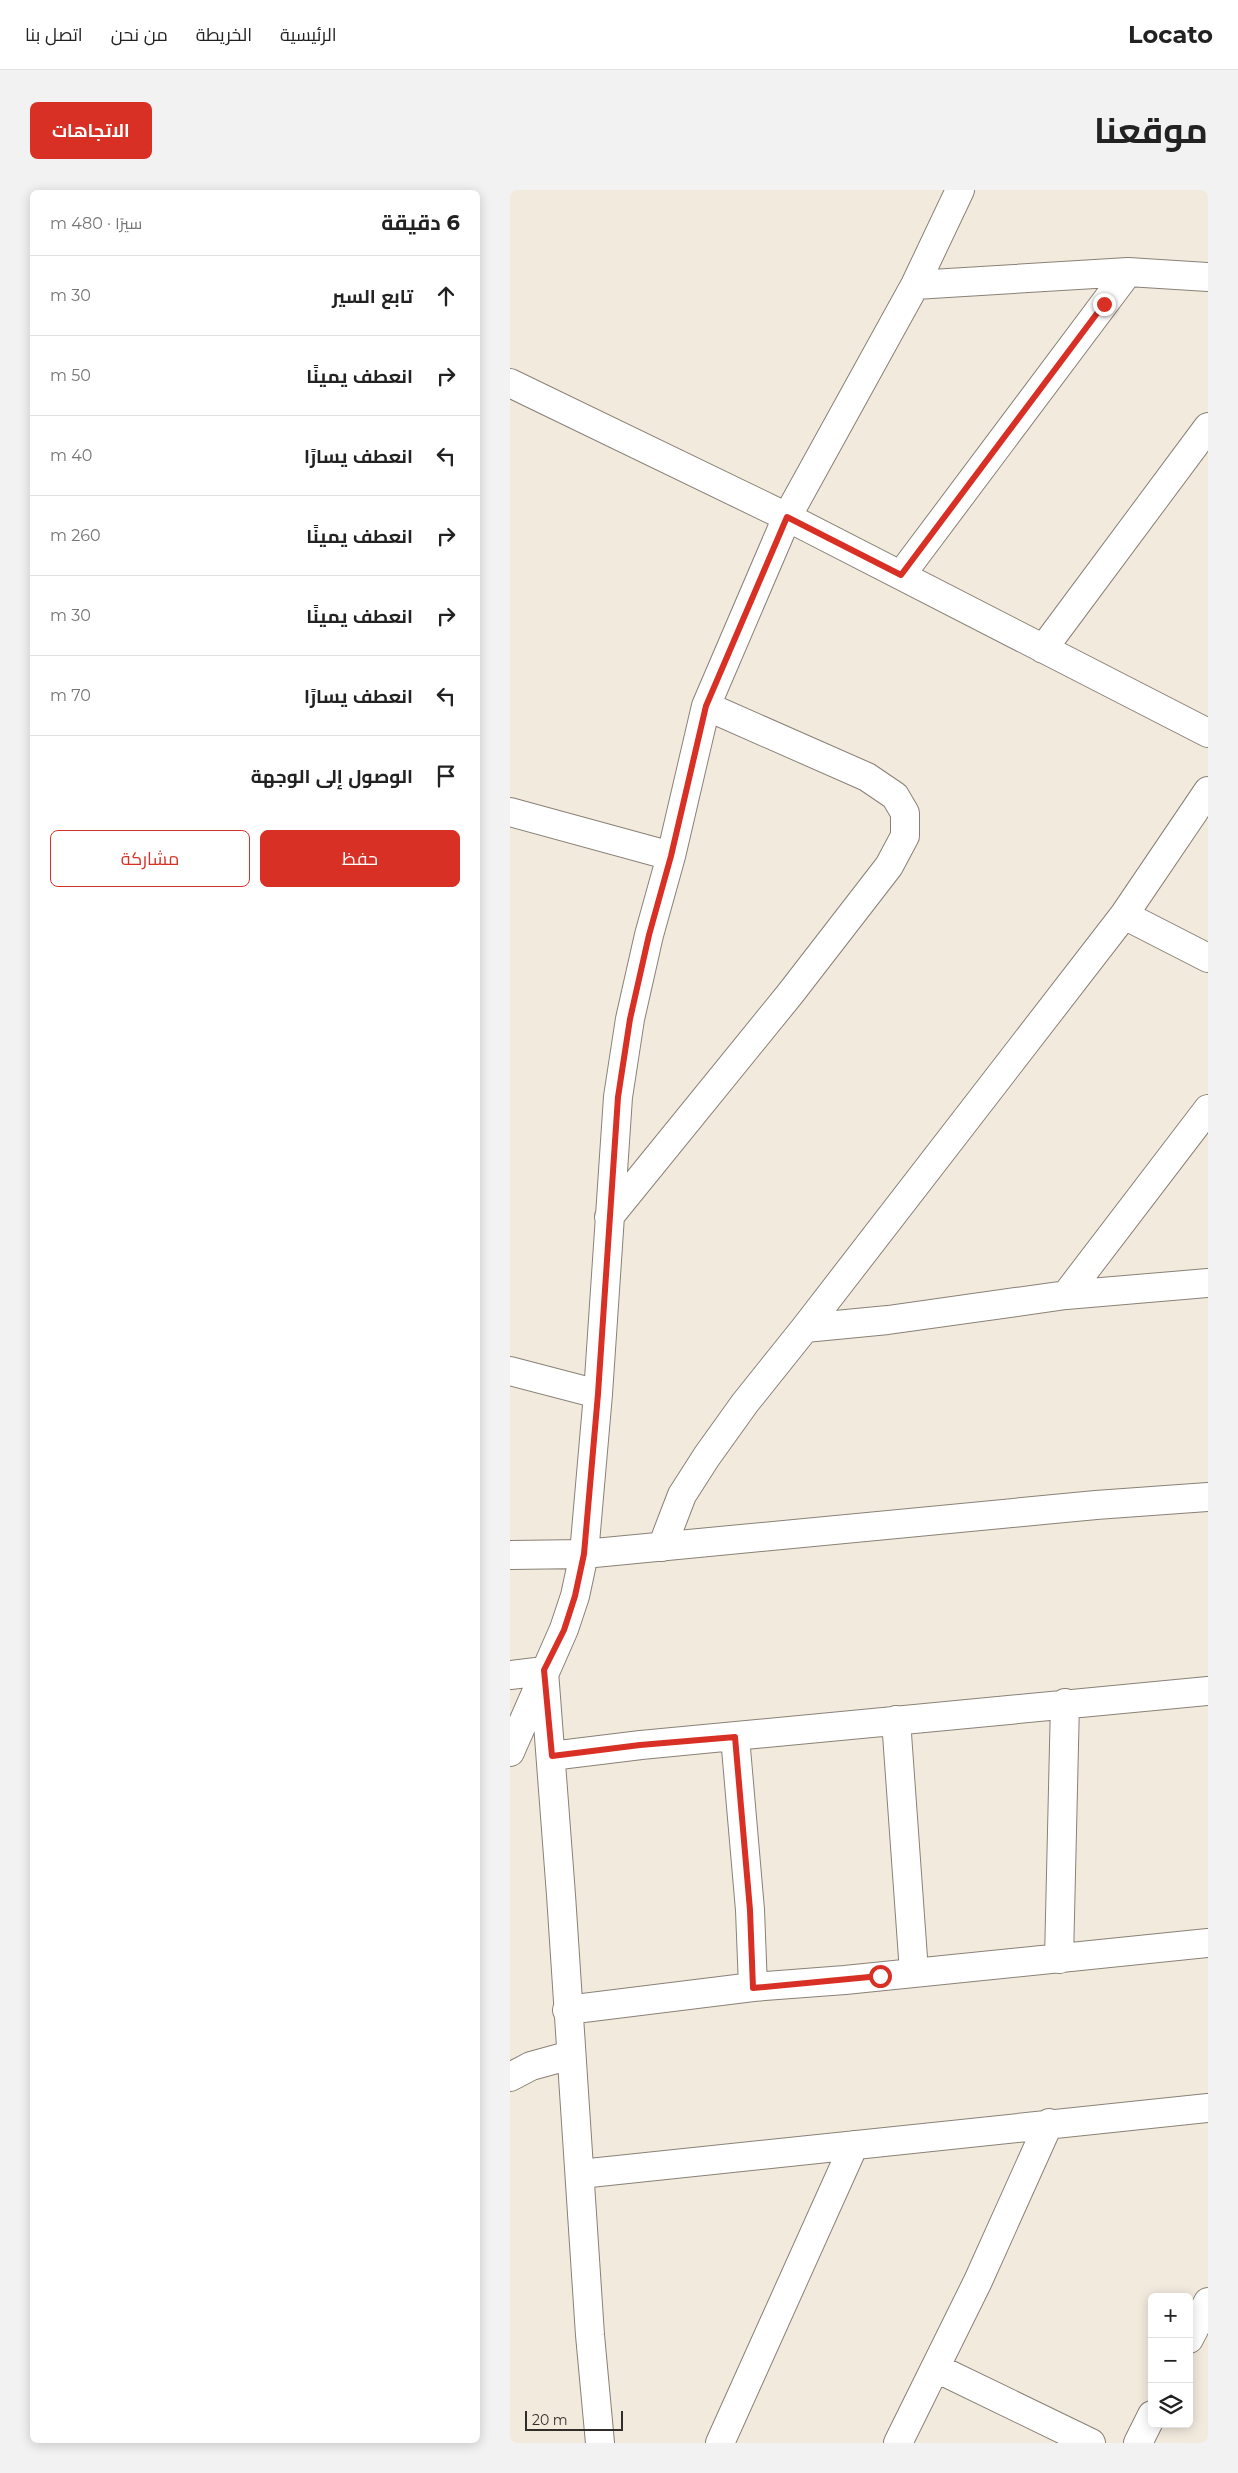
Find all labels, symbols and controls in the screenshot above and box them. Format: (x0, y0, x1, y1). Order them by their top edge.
text: Locato (1128, 20, 1213, 49)
text: اتصل بنا (25, 24, 83, 46)
text: من نحن (111, 24, 168, 46)
text: الخريطة (196, 24, 252, 46)
text: الرئيسية (280, 24, 336, 46)
button: الاتجاهات (30, 102, 152, 159)
text: موقعنا (1094, 109, 1208, 152)
text: 6 دقيقة (381, 210, 460, 235)
text: سيرًا · 480 m (50, 214, 142, 233)
icon: ahead (432, 282, 460, 310)
text: تابع السير (332, 285, 413, 308)
text: 30 m (50, 286, 91, 305)
route end (1093, 293, 1116, 316)
icon: right (432, 362, 460, 390)
text: انعطف يمينًا (306, 365, 413, 388)
text: 50 m (50, 366, 91, 385)
icon: left (432, 442, 460, 470)
text: انعطف يسارًا (304, 445, 413, 468)
text: 40 m (50, 446, 92, 465)
icon: right (432, 522, 460, 550)
text: انعطف يمينًا (306, 525, 413, 548)
text: 260 m (50, 526, 101, 545)
icon: right (432, 602, 460, 630)
text: انعطف يمينًا (306, 605, 413, 628)
text: 30 m (50, 606, 91, 625)
icon: left (432, 682, 460, 710)
text: انعطف يسارًا (304, 685, 413, 708)
text: 70 m (50, 686, 91, 705)
icon: arrive (432, 762, 460, 790)
text: الوصول إلى الوجهة (251, 765, 413, 788)
button: مشاركة (50, 830, 250, 887)
button: حفظ (260, 830, 460, 887)
route start (869, 1965, 892, 1988)
map controls (1148, 2293, 1193, 2428)
button: + (1148, 2293, 1193, 2338)
button: − (1148, 2338, 1193, 2383)
button: layers (1148, 2383, 1193, 2428)
scale bar (525, 2408, 622, 2431)
text: 20 m (532, 2411, 568, 2429)

